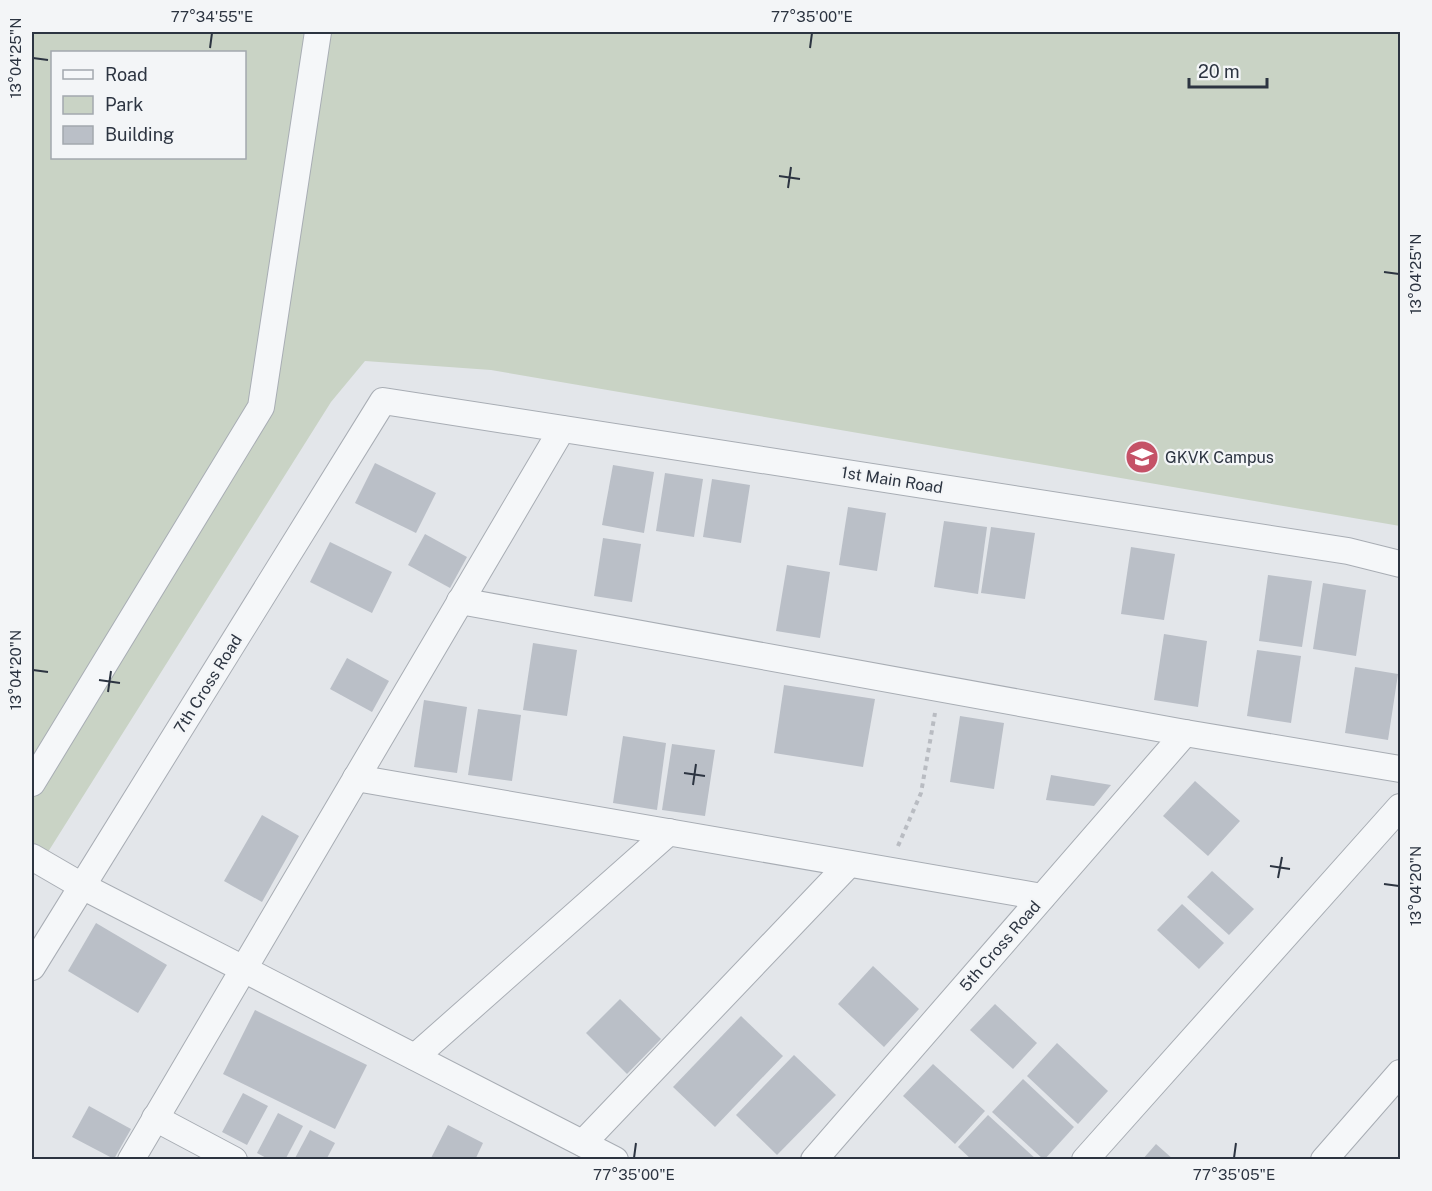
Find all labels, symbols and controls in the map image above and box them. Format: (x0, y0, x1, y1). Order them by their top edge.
text: 77°34'55"E (171, 8, 253, 25)
text: 77°35'00"E (771, 8, 853, 25)
text: 13°04'25"N (7, 17, 24, 99)
legend (51, 51, 246, 159)
scale bar (1189, 51, 1267, 89)
text: 20 m (1198, 61, 1240, 82)
text: Road (105, 64, 148, 85)
text: Park (105, 94, 143, 115)
text: Building (105, 124, 174, 145)
text: 13°04'25"N (1407, 233, 1424, 315)
school or university icon: GKVK Campus (1124, 439, 1160, 475)
place label: GKVK Campus (1165, 448, 1274, 467)
street label: 1st Main Road (840, 463, 944, 497)
text: 13°04'20"N (7, 630, 24, 710)
street label: 7th Cross Road (170, 631, 246, 737)
text: 13°04'20"N (1407, 846, 1424, 926)
street label: 5th Cross Road (956, 897, 1044, 995)
text: 77°35'00"E (593, 1166, 675, 1183)
text: 77°35'05"E (1193, 1166, 1275, 1183)

